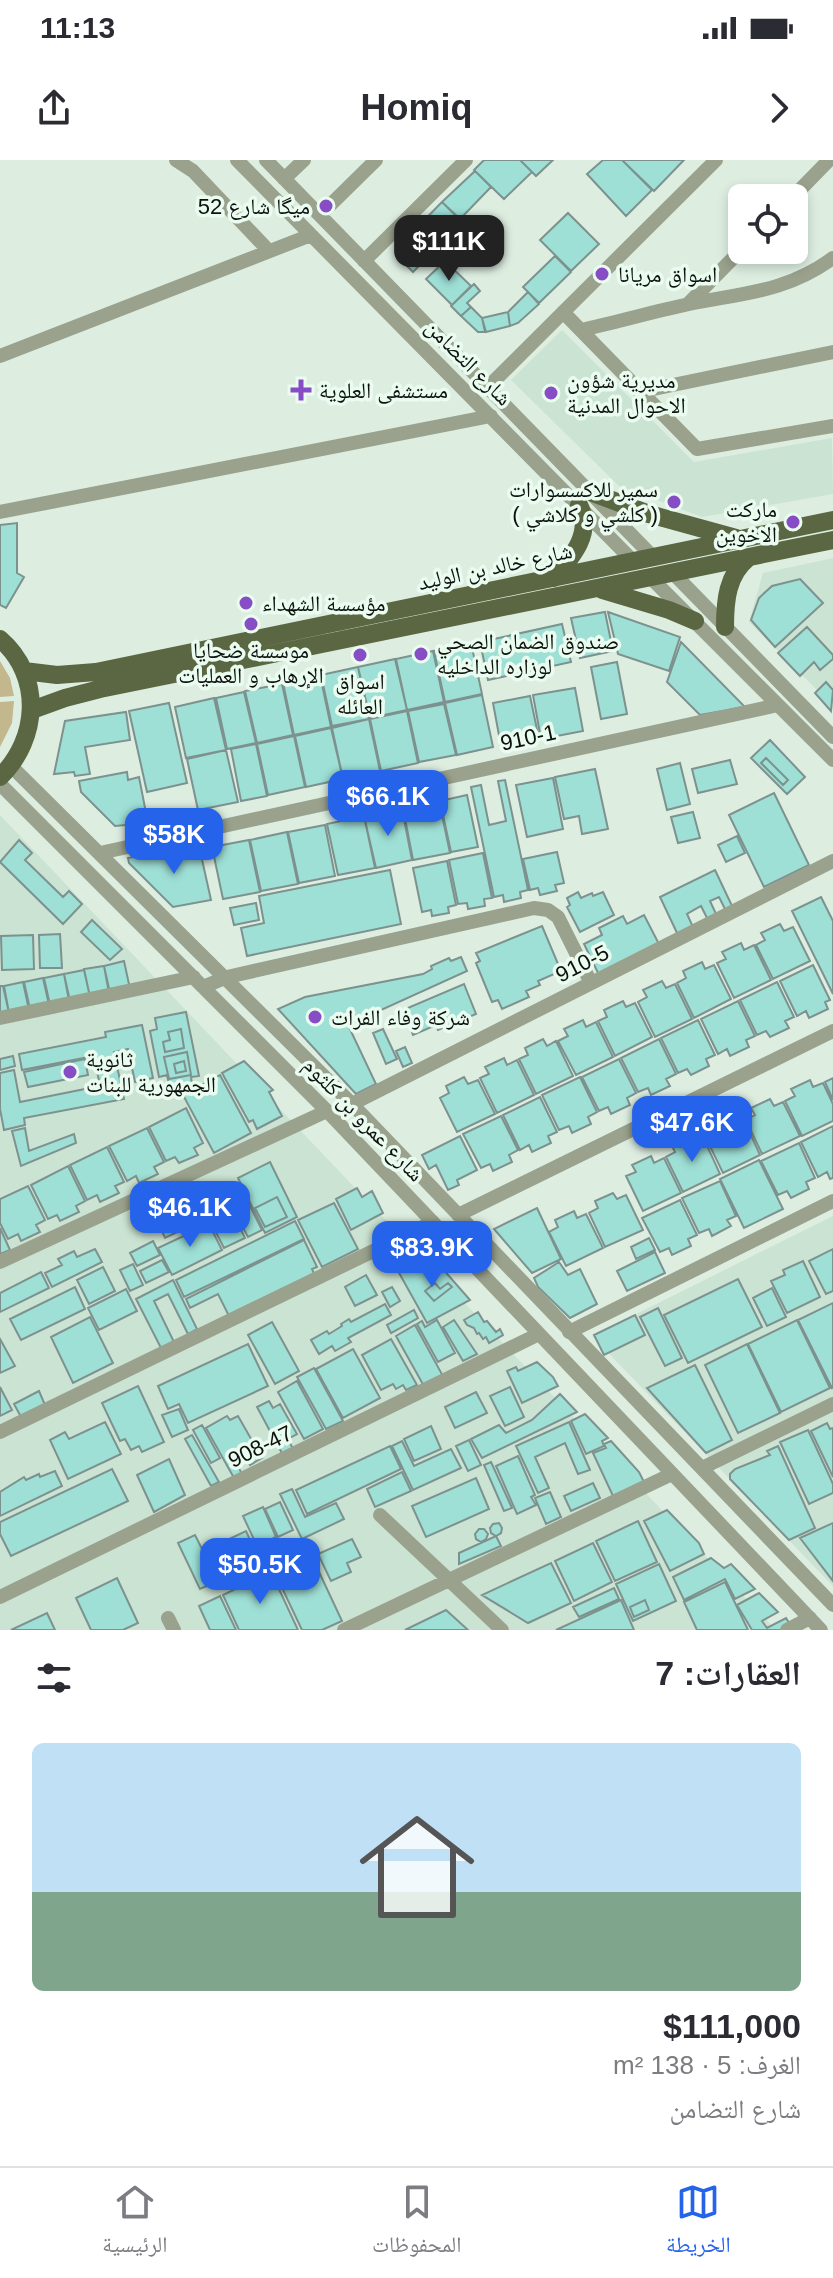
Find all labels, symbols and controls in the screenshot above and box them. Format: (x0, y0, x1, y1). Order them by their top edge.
text: 11:13 (40, 11, 115, 44)
icon: share (32, 86, 76, 130)
icon: forward (757, 86, 801, 130)
text: Homiq (361, 87, 473, 128)
map controls (728, 184, 808, 264)
button: locate (728, 184, 808, 264)
place label: ميگا شارع 52 (198, 194, 310, 220)
marker: ميگا شارع 52 (317, 197, 335, 215)
pin: $111K (393, 215, 505, 283)
text: $111K (412, 226, 486, 256)
place label: اسواق مريانا (618, 262, 717, 288)
marker: اسواق مريانا (593, 265, 611, 283)
street label: شارع التضامن (420, 314, 517, 411)
place label: مديرية شؤون الاحوال المدنية (567, 368, 686, 419)
place label: مستشفى العلوية (319, 378, 448, 404)
marker: مستشفى العلوية (290, 379, 312, 401)
marker: مديرية شؤون الاحوال المدنية (542, 384, 560, 402)
place label: سمير للاكسسوارات ( كلشي و كلاشي ) (509, 477, 658, 532)
marker: سمير للاكسسوارات ( كلشي و كلاشي ) (665, 493, 683, 511)
place label: ماركت الاخوين (716, 497, 777, 548)
marker: ماركت الاخوين (784, 513, 802, 531)
street label: شارع خالد بن الوليد (416, 538, 575, 596)
place label: مؤسسة الشهداء (262, 591, 386, 616)
marker: مؤسسة الشهداء (237, 594, 255, 612)
marker: موسسة ضحايا الإرهاب و العمليات (242, 615, 260, 633)
place label: صندوق الضمان الصحي لوزاره الداخليه (437, 629, 619, 679)
place label: موسسة ضحايا الإرهاب و العمليات (178, 638, 324, 689)
marker: صندوق الضمان الصحي لوزاره الداخليه (412, 645, 430, 663)
marker: اسواق العائله (351, 646, 369, 664)
place label: اسواق العائله (335, 669, 385, 719)
street label: 910-1 (498, 719, 558, 756)
pin: $66.1K (323, 770, 453, 838)
text: $66.1K (346, 781, 430, 811)
pin: $58K (127, 808, 221, 876)
text: $58K (143, 819, 205, 849)
street label: 910-5 (551, 940, 613, 987)
place label: شركة وفاء الفرات (331, 1005, 470, 1030)
marker: شركة وفاء الفرات (306, 1008, 324, 1026)
place label: ثانوية الجمهورية للبنات (86, 1047, 216, 1097)
street label: شارع عمرو بن كلثوم (297, 1052, 429, 1188)
marker: ثانوية الجمهورية للبنات (61, 1063, 79, 1081)
pin: $47.6K (627, 1096, 757, 1164)
text: $47.6K (650, 1107, 734, 1137)
pin: $46.1K (125, 1181, 255, 1249)
text: $46.1K (148, 1192, 232, 1222)
pin: $83.9K (367, 1221, 497, 1289)
text: $83.9K (390, 1232, 474, 1262)
street label: 908-47 (224, 1420, 296, 1473)
pin: $50.5K (195, 1538, 325, 1606)
text: $50.5K (218, 1549, 302, 1579)
text: العقارات: 7 (655, 1654, 801, 1692)
icon: filters (32, 1656, 76, 1700)
icon: home (345, 1795, 489, 1939)
text: $111,000 (663, 2007, 801, 2045)
text: الغرف: 5 · 138 m² (613, 2050, 801, 2080)
text: شارع التضامن (669, 2094, 801, 2124)
tab: الرئيسية (102, 2180, 167, 2266)
tab: المحفوظات (372, 2180, 462, 2266)
tab: الخريطة (666, 2180, 731, 2266)

